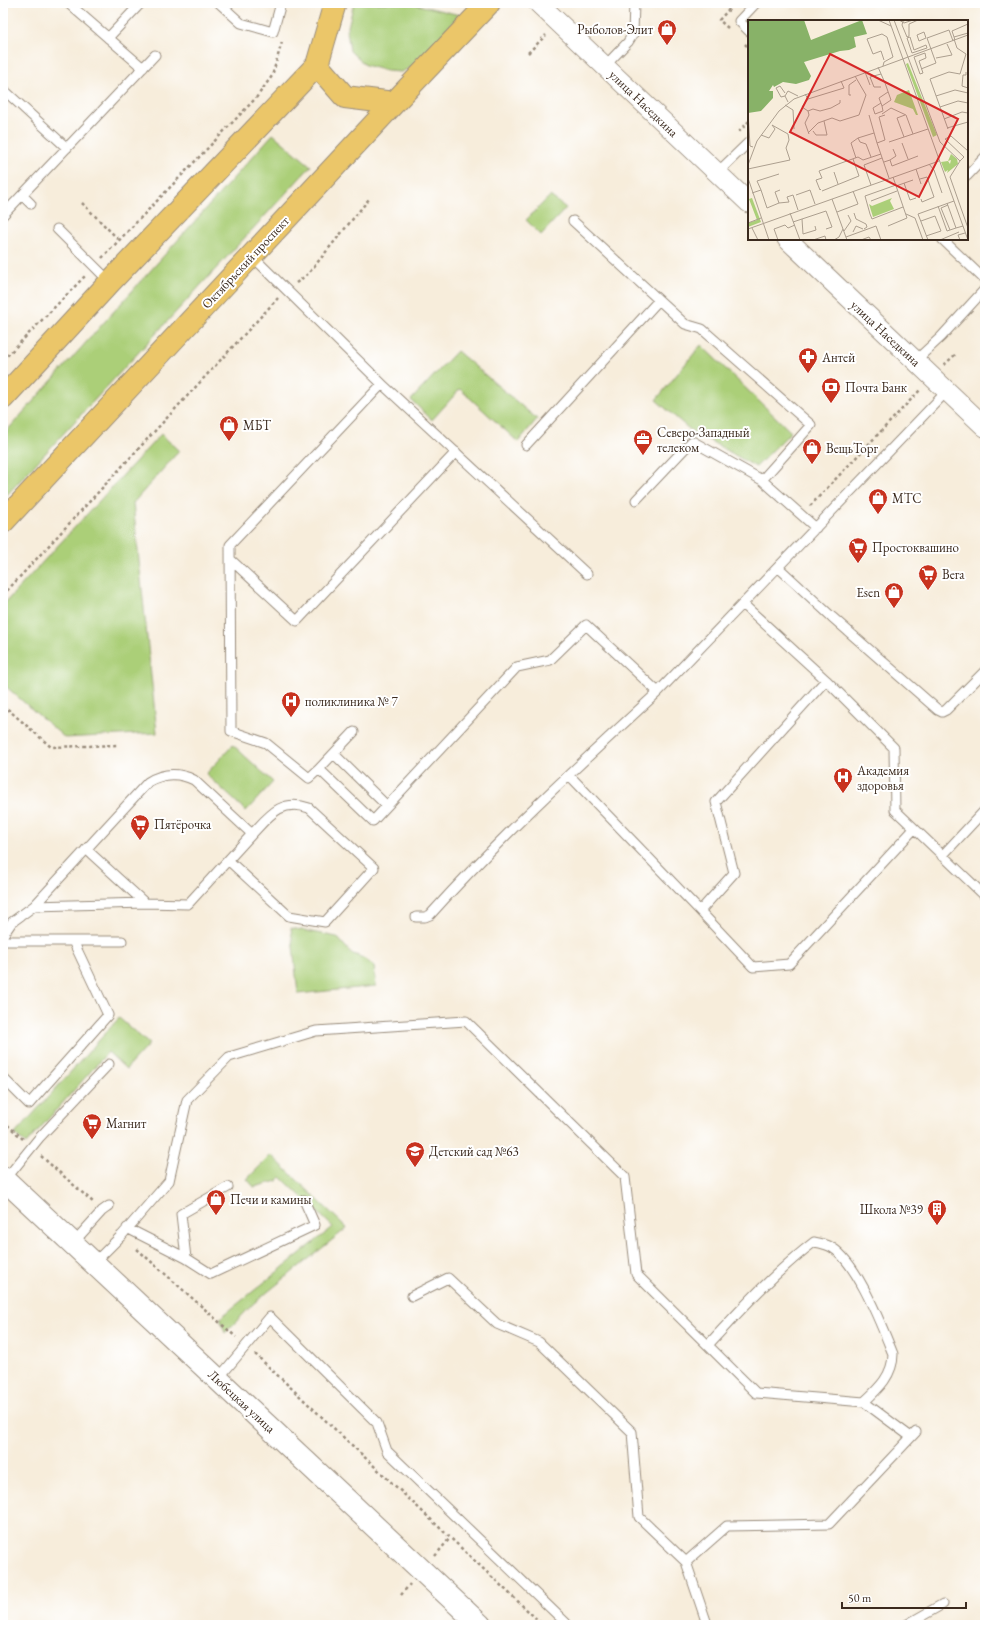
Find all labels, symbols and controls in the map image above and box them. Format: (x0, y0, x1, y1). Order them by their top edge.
shop icon: Рыболов-Элит (656, 18, 678, 46)
inset map (748, 20, 968, 240)
place label: Рыболов-Элит (577, 21, 654, 38)
street label: улица Наседкина (605, 66, 682, 141)
street label: Октябрьский проспект (198, 212, 293, 312)
street label: улица Наседкина (847, 297, 925, 371)
pharmacy icon: Антей (797, 346, 819, 374)
place label: Антей (821, 349, 855, 366)
bank icon: Почта Банк (820, 376, 842, 404)
place label: Почта Банк (845, 379, 908, 396)
shop icon: МБТ (218, 414, 240, 442)
place label: МБТ (243, 417, 271, 434)
place label: Северо-Западный телеком (657, 424, 750, 456)
office icon: Северо-Западный телеком (632, 428, 654, 456)
shop icon: ВещьТорг (801, 437, 823, 465)
place label: ВещьТорг (826, 440, 878, 457)
shop icon: МТС (867, 487, 889, 515)
place label: МТС (892, 490, 921, 507)
supermarket icon: Простоквашино (847, 536, 869, 564)
place label: Простоквашино (872, 539, 959, 556)
supermarket icon: Вега (917, 563, 939, 591)
place label: Вега (942, 566, 965, 583)
shop icon: Esen (883, 581, 905, 609)
place label: Esen (857, 584, 880, 601)
hospital icon: поликлиника № 7 (280, 690, 302, 718)
place label: поликлиника № 7 (305, 693, 398, 710)
place label: Академия здоровья (856, 762, 909, 794)
hospital icon: Академия здоровья (832, 766, 854, 794)
supermarket icon: Пятёрочка (129, 813, 151, 841)
place label: Пятёрочка (154, 816, 212, 833)
supermarket icon: Магнит (81, 1112, 103, 1140)
place label: Магнит (106, 1115, 147, 1132)
school or university icon: Детский сад №63 (404, 1140, 426, 1168)
place label: Детский сад №63 (429, 1143, 519, 1160)
shop icon: Печи и камины (205, 1188, 227, 1216)
place label: Печи и камины (230, 1191, 312, 1208)
building icon: Школа №39 (926, 1198, 948, 1226)
place label: Школа №39 (860, 1201, 924, 1218)
street label: Любецкая улица (205, 1366, 279, 1437)
scale bar (842, 1584, 966, 1610)
text: 50 m (848, 1590, 872, 1606)

